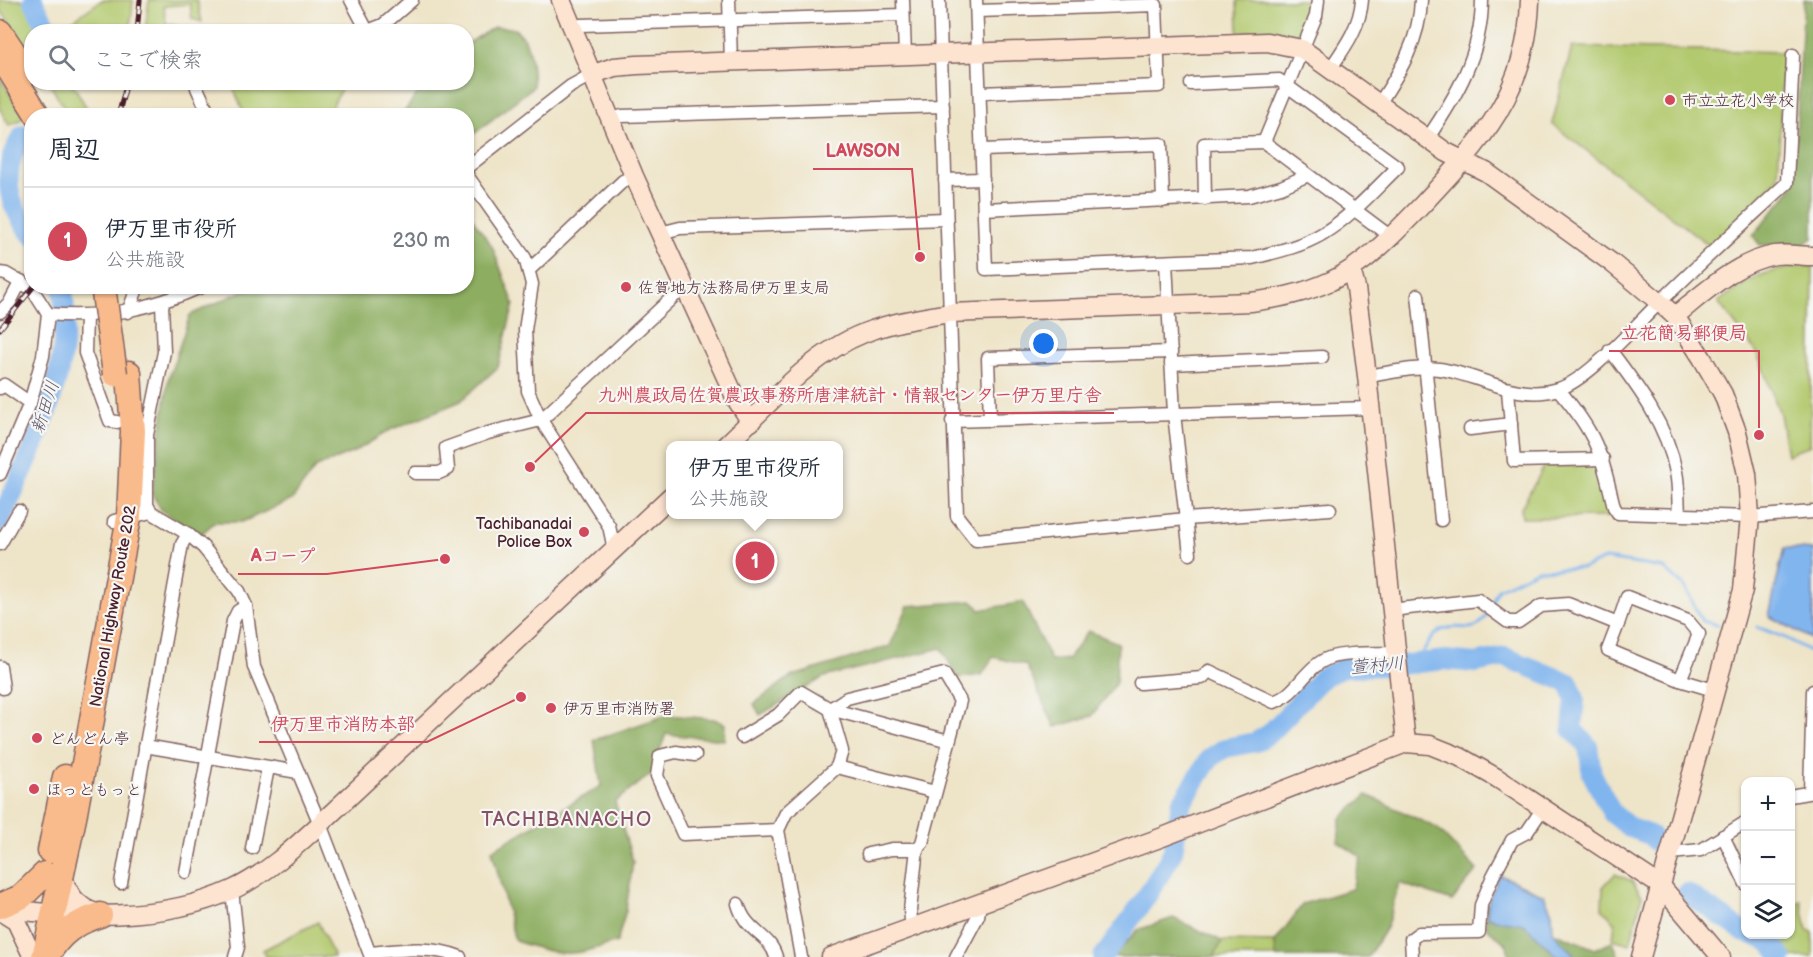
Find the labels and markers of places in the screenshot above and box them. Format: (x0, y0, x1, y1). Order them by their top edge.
place label: 市立立花小学校 (1682, 92, 1794, 111)
marker: 市立立花小学校 (1663, 93, 1677, 107)
callout: LAWSON (813, 133, 912, 169)
place label: 佐賀地方法務局伊万里支局 (638, 279, 830, 298)
marker: 佐賀地方法務局伊万里支局 (619, 280, 633, 294)
callout: 立花簡易郵便局 (1609, 315, 1759, 351)
callout: 九州農政局佐賀農政事務所唐津統計・情報センター伊万里庁舎 (586, 377, 1114, 413)
place label: Tachibanadai Police Box (476, 515, 573, 552)
marker: Tachibanadai Police Box (577, 525, 591, 539)
callout: Aコープ (238, 538, 327, 574)
pin: 1 (736, 538, 774, 584)
place label: 伊万里市消防署 (563, 700, 675, 719)
marker: 伊万里市消防署 (544, 701, 558, 715)
callout: 伊万里市消防本部 (259, 706, 427, 742)
place label: どんどん亭 (49, 730, 130, 749)
marker: どんどん亭 (30, 731, 44, 745)
place label: ほっともっと (46, 781, 142, 800)
marker: ほっともっと (27, 782, 41, 796)

